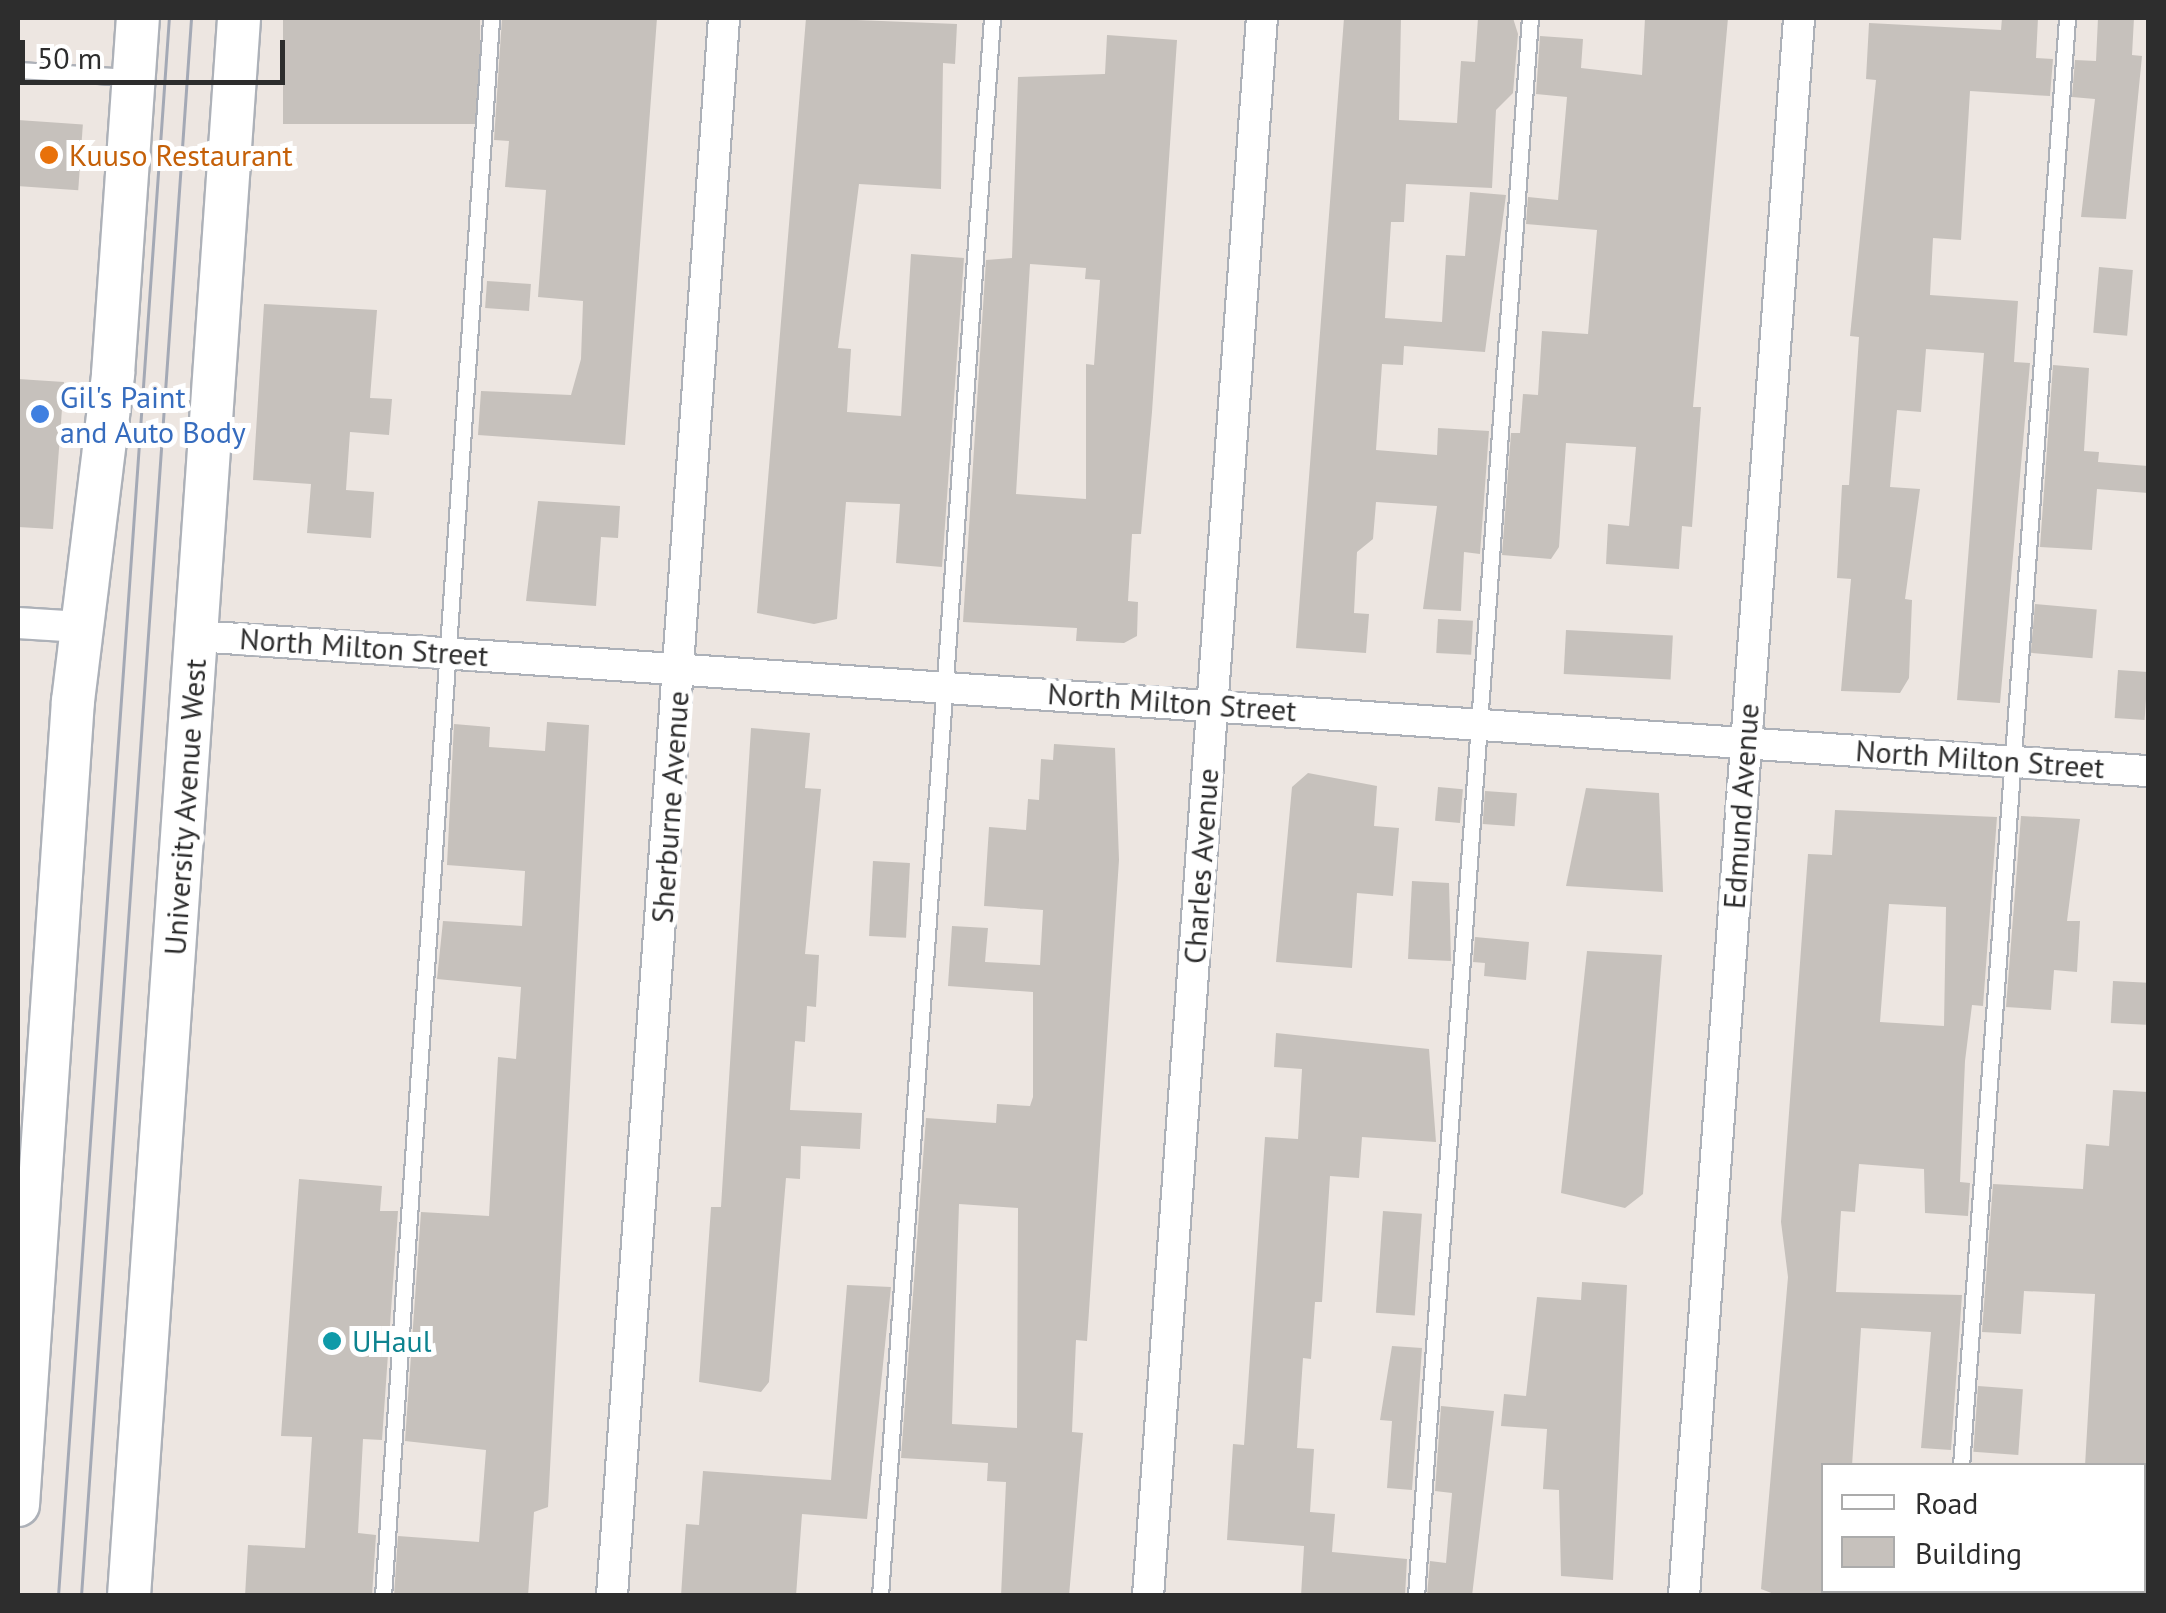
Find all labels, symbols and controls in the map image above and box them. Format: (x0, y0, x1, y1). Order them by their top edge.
scale bar (25, 20, 290, 82)
text: 50 m (37, 38, 102, 77)
place label: Kuuso Restaurant (69, 137, 293, 173)
marker: Kuuso Restaurant (38, 144, 60, 166)
place label: Gil's Paint and Auto Body (60, 379, 247, 450)
marker: Gil's Paint and Auto Body (29, 403, 51, 425)
street label: North Milton Street (238, 620, 490, 674)
street label: University Avenue West (157, 656, 213, 958)
street label: North Milton Street (1046, 675, 1298, 729)
street label: Sherburne Avenue (644, 689, 696, 925)
street label: Edmund Avenue (1716, 701, 1766, 911)
street label: North Milton Street (1854, 732, 2106, 786)
street label: Charles Avenue (1176, 767, 1226, 965)
place label: UHaul (352, 1323, 432, 1359)
marker: UHaul (321, 1330, 343, 1352)
legend (1821, 1463, 2146, 1593)
text: Road (1915, 1483, 1979, 1522)
text: Building (1915, 1533, 2022, 1572)

